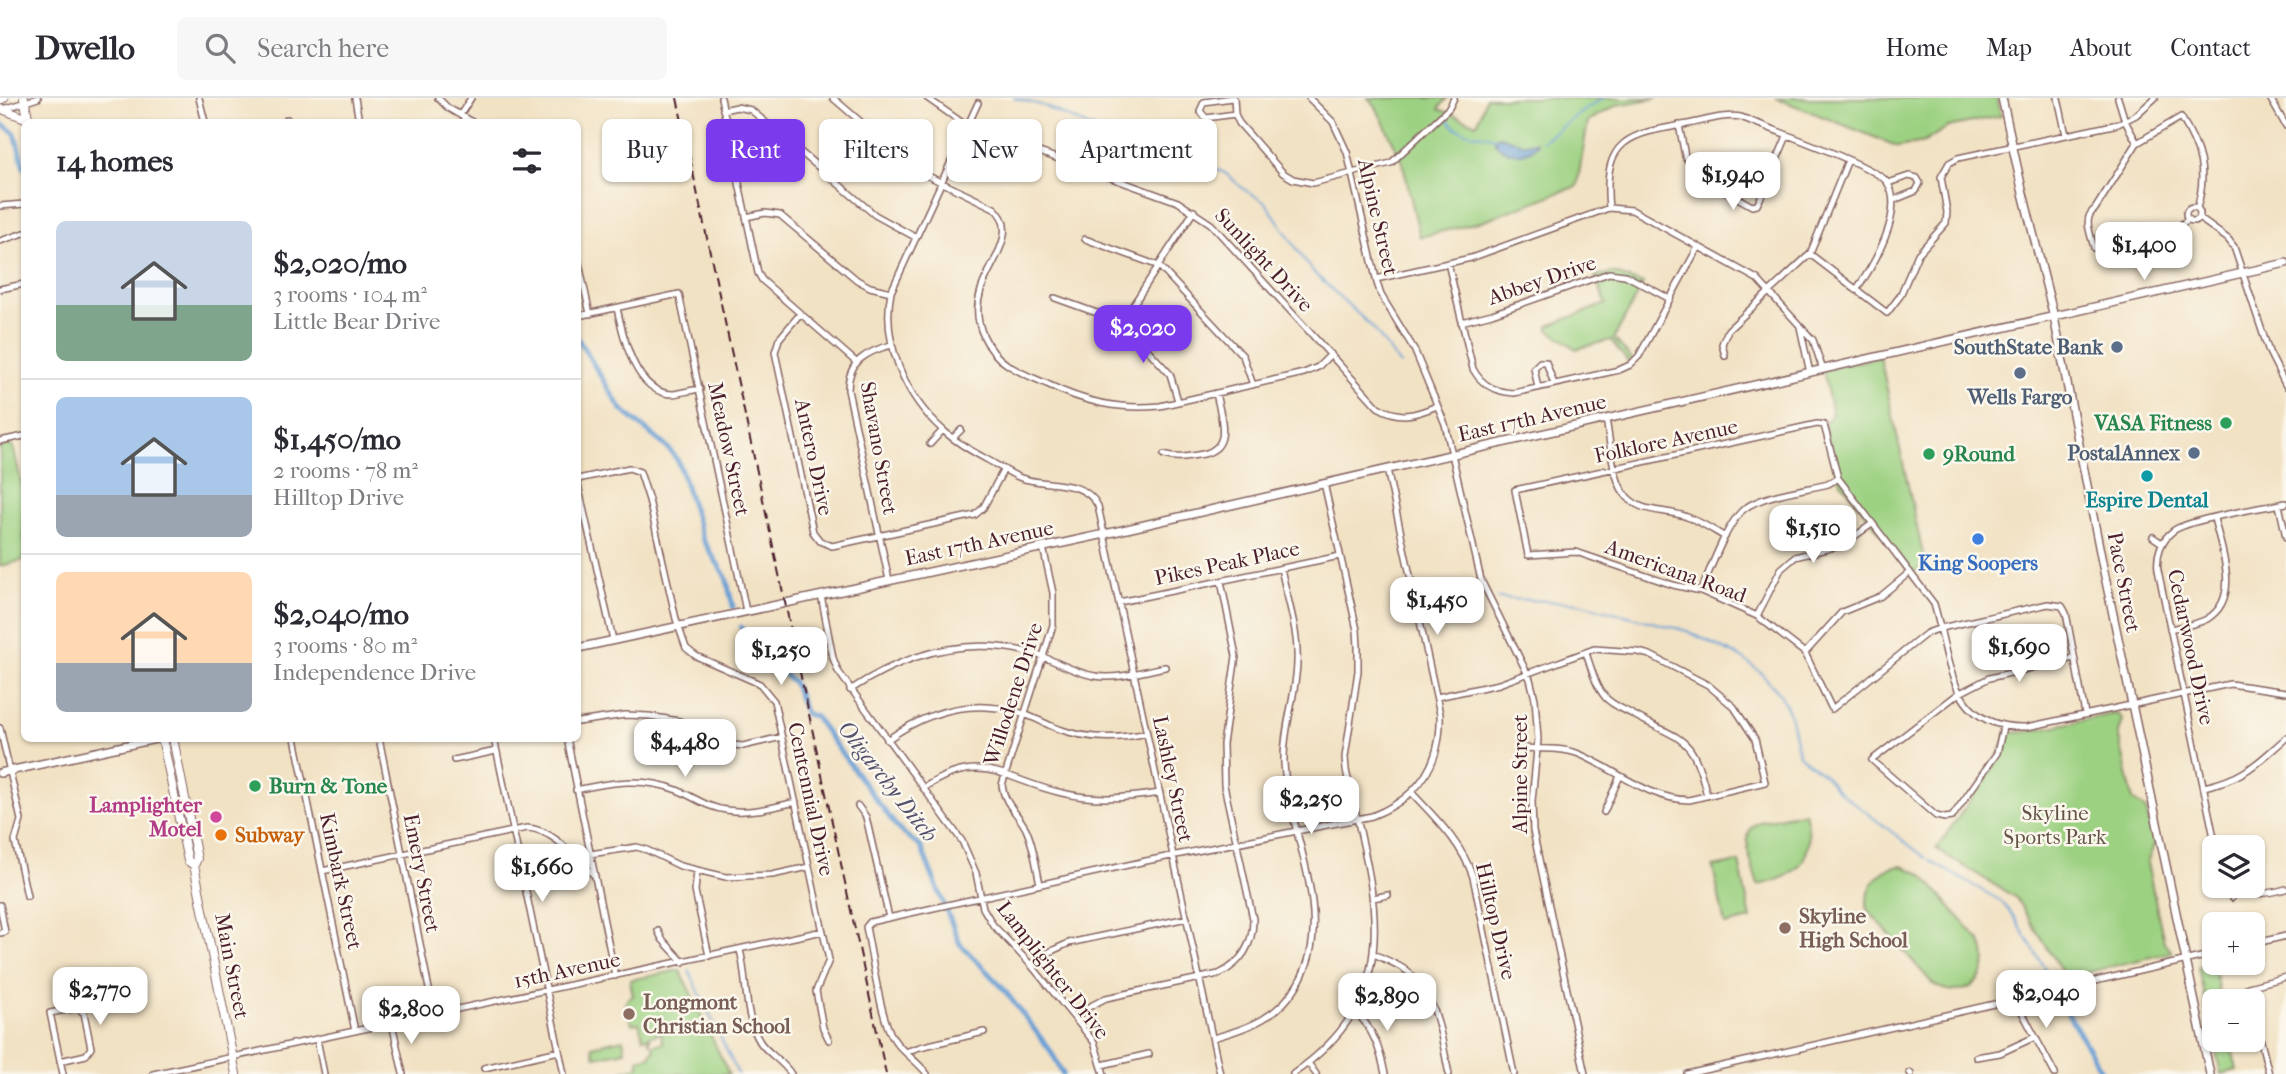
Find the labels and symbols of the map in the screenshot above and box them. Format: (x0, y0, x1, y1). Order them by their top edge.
pin: $1,940 (1676, 152, 1790, 212)
street label: Alpine Street (1353, 155, 1403, 278)
street label: Sunlight Drive (1210, 203, 1318, 317)
pin: $1,400 (2087, 222, 2201, 282)
street label: Abbey Drive (1484, 250, 1599, 310)
pin: $2,020 (1086, 306, 1200, 365)
place label: SouthState Bank (1954, 335, 2104, 359)
marker: SouthState Bank (2109, 339, 2125, 355)
marker: Wells Fargo (2012, 365, 2028, 381)
street label: Meadow Street (703, 380, 755, 519)
street label: Shavano Street (855, 380, 903, 517)
place label: Wells Fargo (1967, 385, 2073, 409)
street label: East 17th Avenue (1455, 389, 1609, 447)
street label: Antero Drive (790, 395, 838, 518)
place label: VASA Fitness (2093, 411, 2212, 435)
street label: Folklore Avenue (1592, 414, 1740, 468)
marker: VASA Fitness (2218, 415, 2234, 431)
place label: PostalAnnex (2067, 441, 2181, 465)
place label: 9Round (1942, 442, 2015, 466)
marker: PostalAnnex (2186, 445, 2202, 461)
marker: 9Round (1921, 446, 1937, 462)
marker: Espire Dental (2139, 468, 2155, 484)
place label: Espire Dental (2085, 488, 2209, 512)
pin: $1,510 (1756, 505, 1870, 565)
street label: East 17th Avenue (902, 516, 1056, 570)
street label: Pace Street (2103, 530, 2146, 635)
marker: King Soopers (1970, 531, 1986, 547)
street label: Americana Road (1601, 534, 1750, 608)
street label: Pikes Peak Place (1152, 536, 1302, 590)
place label: King Soopers (1918, 551, 2038, 575)
street label: Cedarwood Drive (2163, 567, 2219, 727)
pin: $1,450 (1380, 578, 1494, 637)
street label: Willodene Drive (978, 619, 1047, 769)
pin: $1,690 (1962, 624, 2076, 684)
pin: $1,250 (724, 628, 838, 687)
street label: Lashley Street (1148, 714, 1198, 845)
street label: Alpine Street (1508, 714, 1532, 835)
water label: Oligarchy Ditch (832, 715, 943, 847)
pin: $4,480 (628, 720, 742, 779)
street label: Centennial Drive (783, 720, 839, 878)
place label: Burn & Tone (269, 774, 388, 798)
pin: $2,250 (1254, 776, 1368, 836)
marker: Burn & Tone (247, 778, 263, 794)
place label: Lamplighter Motel (89, 793, 203, 841)
park label: Skyline Sports Park (2003, 801, 2107, 849)
marker: Lamplighter Motel (208, 809, 224, 825)
street label: Kimbark Street (315, 811, 367, 952)
street label: Emery Street (399, 812, 445, 935)
place label: Subway (235, 823, 306, 847)
marker: Subway (213, 827, 229, 843)
pin: $1,660 (485, 844, 599, 904)
street label: Hilltop Drive (1471, 860, 1521, 982)
street label: Lamplighter Drive (992, 896, 1114, 1044)
place label: Skyline High School (1799, 904, 1908, 952)
street label: Main Street (210, 911, 254, 1021)
marker: Skyline High School (1777, 920, 1793, 936)
street label: 15th Avenue (512, 947, 622, 993)
pin: $2,770 (43, 968, 157, 1027)
pin: $2,040 (1989, 970, 2103, 1030)
pin: $2,890 (1330, 974, 1444, 1033)
pin: $2,800 (354, 986, 468, 1046)
place label: Longmont Christian School (643, 990, 791, 1038)
marker: Longmont Christian School (621, 1006, 637, 1022)

